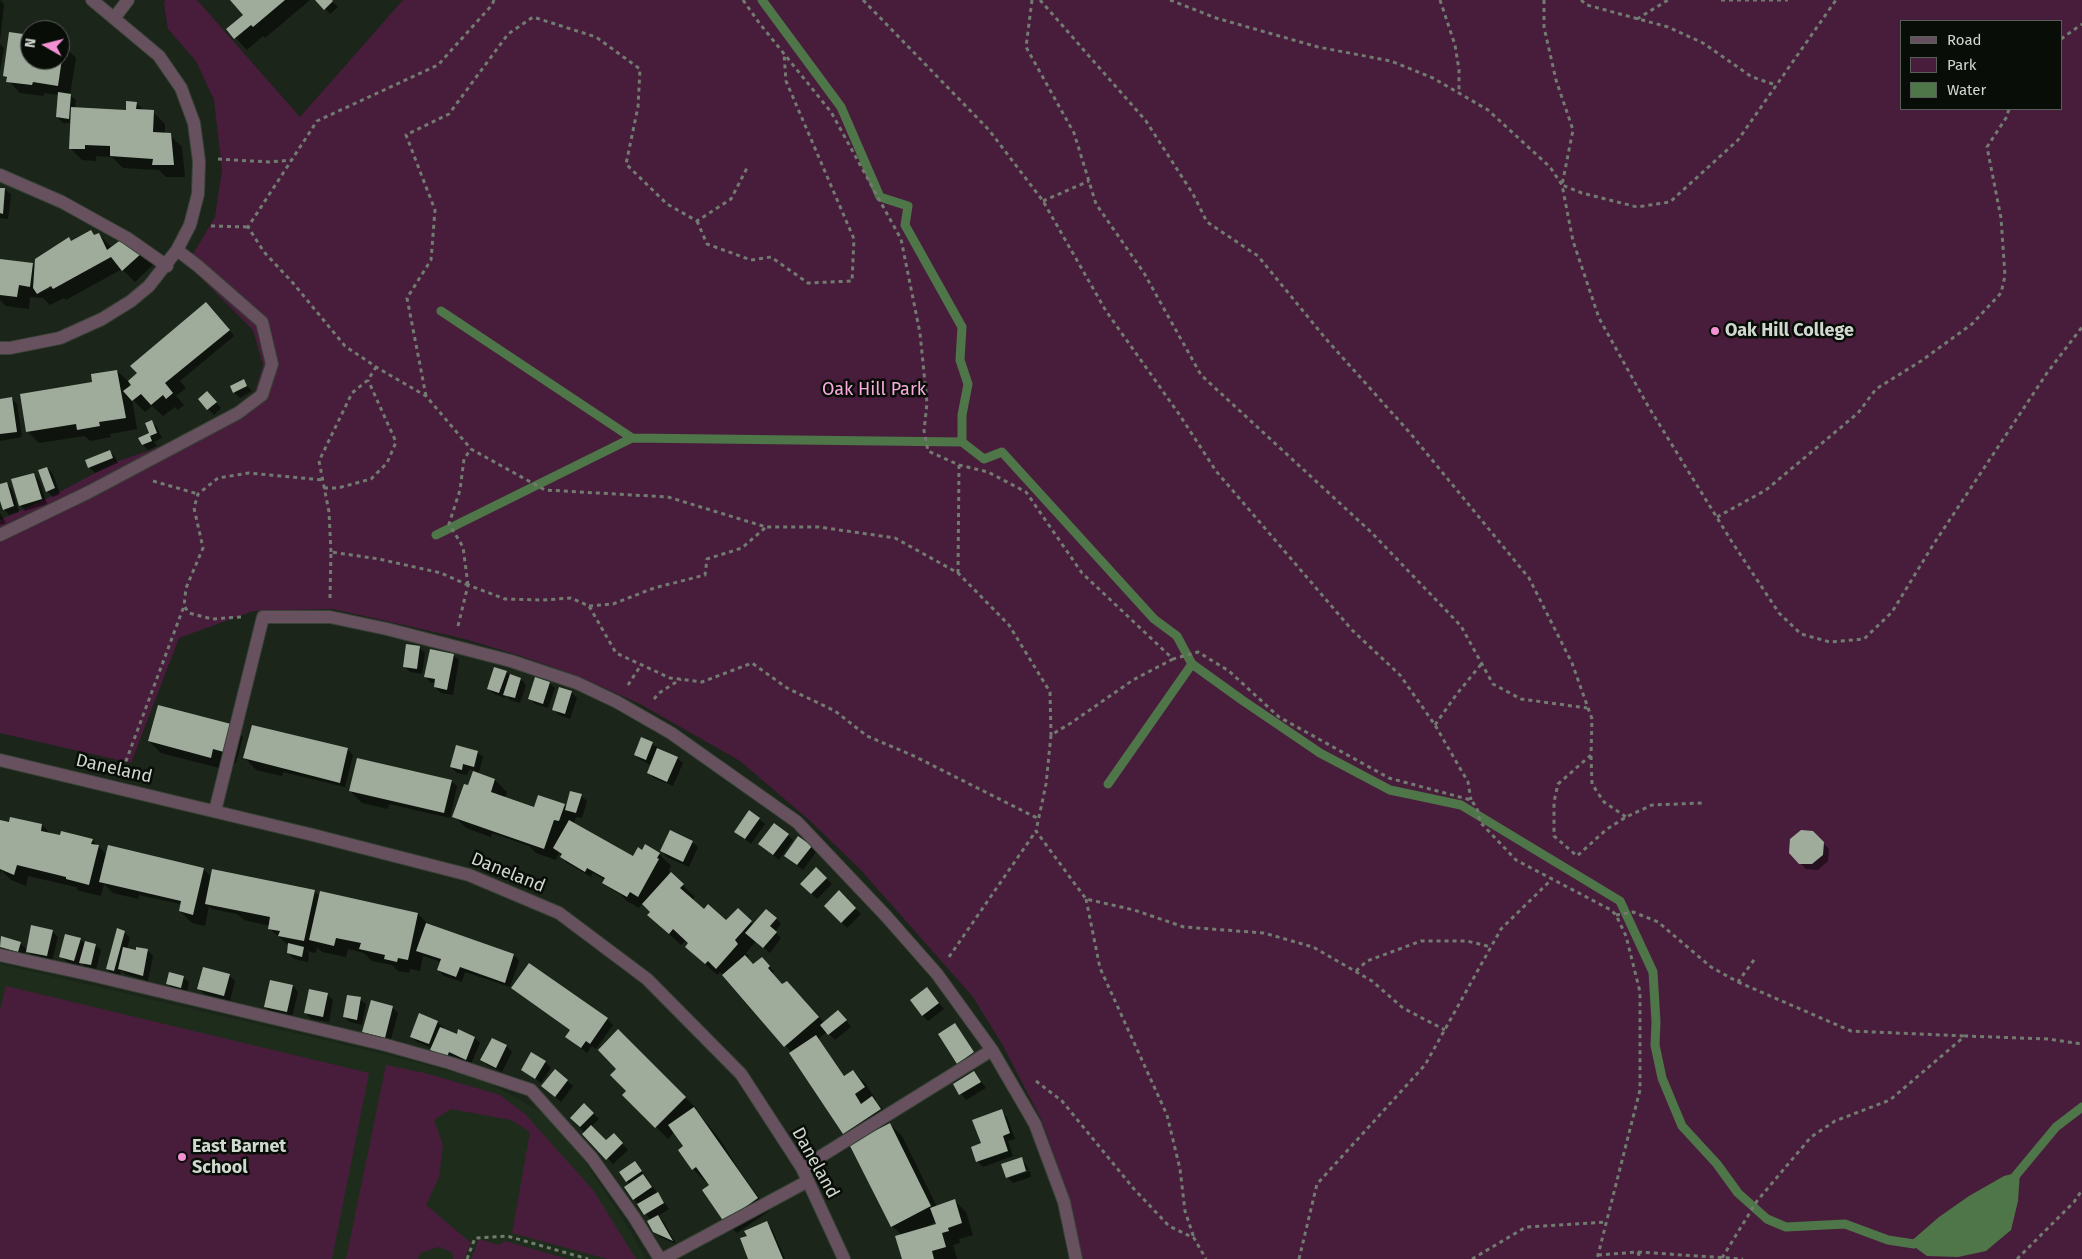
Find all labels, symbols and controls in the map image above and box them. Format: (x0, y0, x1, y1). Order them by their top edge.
north arrow (20, 20, 70, 70)
legend (1900, 20, 2062, 110)
text: Road (1947, 31, 1982, 49)
text: N (22, 37, 40, 49)
text: Park (1947, 56, 1977, 74)
text: Water (1947, 81, 1986, 99)
place label: Oak Hill College (1725, 320, 1854, 342)
marker: Oak Hill College (1709, 325, 1721, 337)
park label: Oak Hill Park (822, 379, 926, 401)
street label: Daneland (74, 750, 154, 788)
street label: Daneland (468, 848, 548, 898)
street label: Daneland (787, 1124, 843, 1202)
place label: East Barnet School (192, 1136, 286, 1178)
marker: East Barnet School (176, 1151, 188, 1163)

